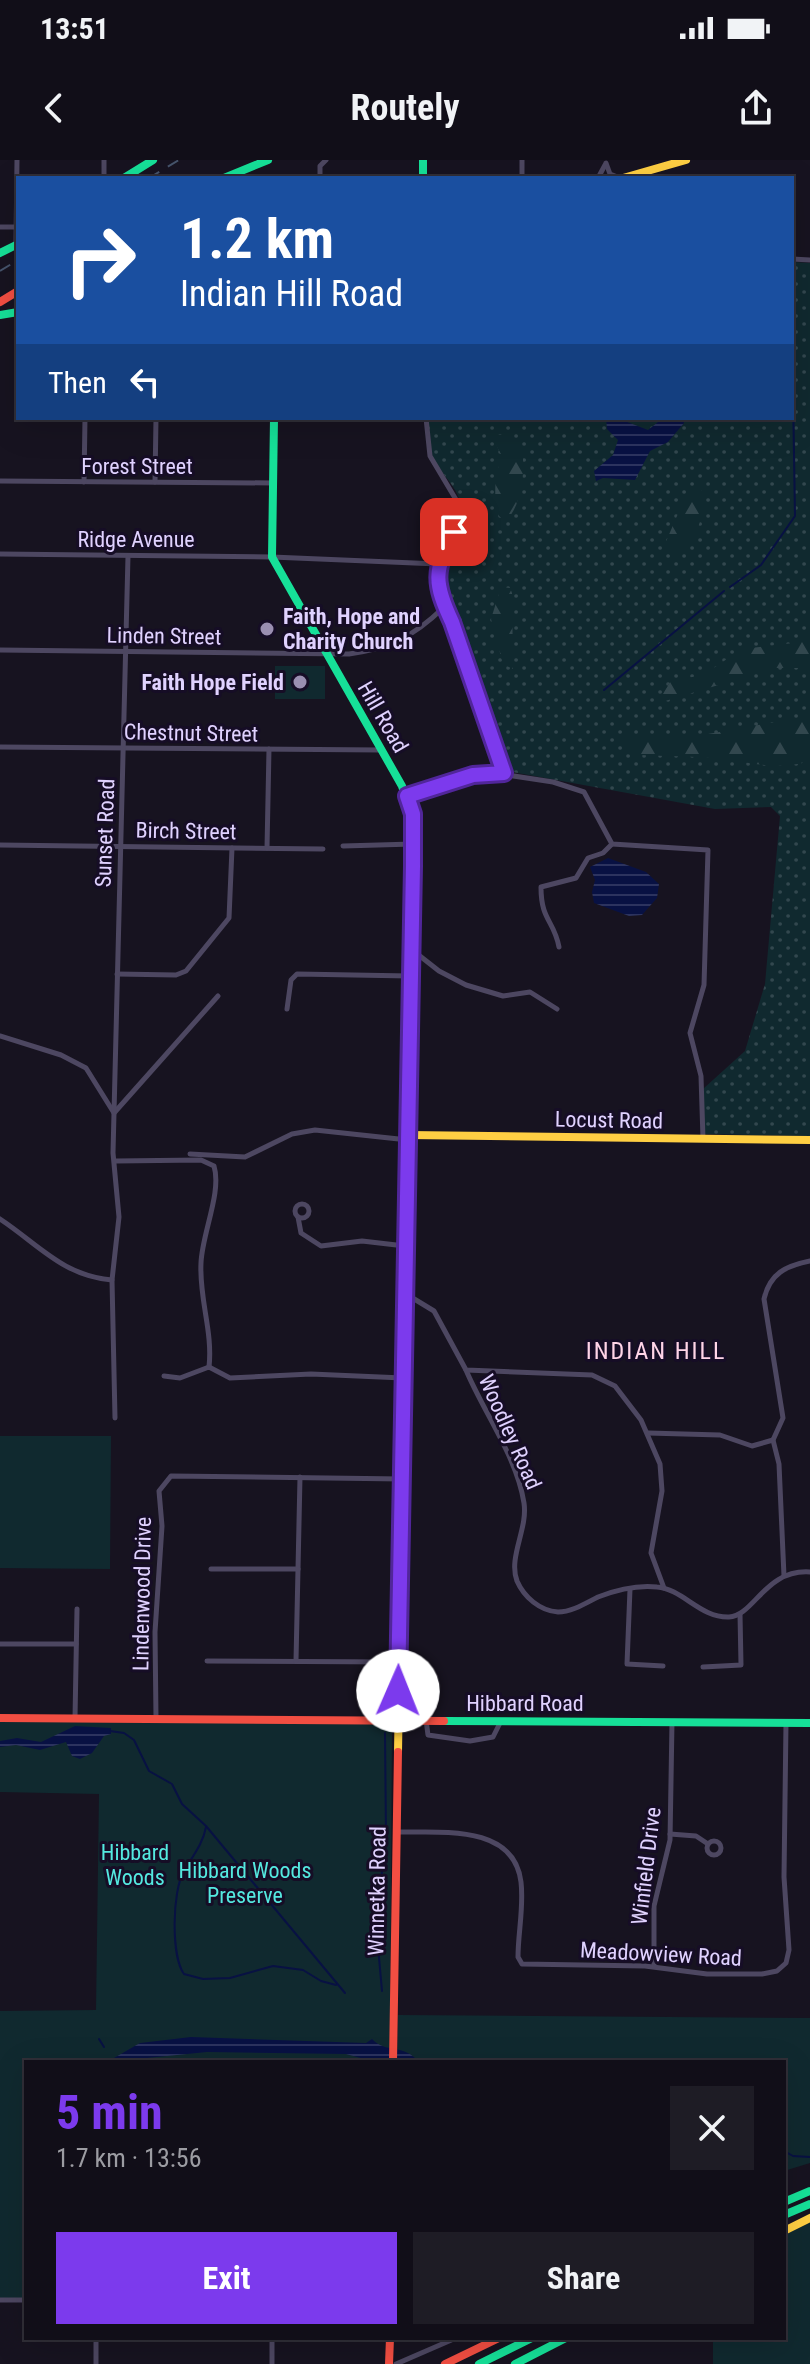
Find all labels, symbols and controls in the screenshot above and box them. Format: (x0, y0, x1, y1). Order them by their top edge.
text: 13:51 (40, 11, 109, 46)
icon: back (32, 86, 76, 130)
icon: share (734, 86, 778, 130)
text: Routely (351, 87, 459, 129)
text: 1.2 km (180, 206, 334, 272)
icon: right (48, 208, 152, 312)
text: Indian Hill Road (180, 273, 403, 315)
icon: left (123, 360, 167, 404)
text: Then (48, 365, 107, 400)
street label: Forest Street (81, 454, 193, 479)
pin (420, 498, 488, 566)
icon: arrive (432, 510, 476, 554)
street label: Ridge Avenue (77, 527, 195, 552)
place label: Faith, Hope and Charity Church (283, 604, 420, 654)
marker: Faith, Hope and Charity Church (258, 620, 276, 638)
street label: Linden Street (106, 623, 222, 649)
place label: Faith Hope Field (141, 670, 284, 695)
marker: Faith Hope Field (291, 673, 309, 691)
street label: Hill Road (353, 677, 413, 757)
street label: Chestnut Street (124, 719, 258, 747)
street label: Sunset Road (91, 778, 119, 888)
street label: Birch Street (135, 818, 237, 844)
street label: Locust Road (555, 1107, 663, 1133)
district label: INDIAN HILL (586, 1337, 726, 1365)
street label: Woodley Road (474, 1371, 546, 1493)
street label: Lindenwood Drive (128, 1517, 156, 1671)
position arrow (356, 1649, 440, 1733)
street label: Hibbard Road (466, 1691, 584, 1716)
street label: Winfield Drive (626, 1806, 666, 1926)
street label: Winnetka Road (363, 1826, 391, 1956)
park label: Hibbard Woods (101, 1840, 169, 1890)
park label: Hibbard Woods Preserve (179, 1858, 311, 1908)
street label: Meadowview Road (579, 1937, 743, 1971)
text: 5 min (56, 2084, 163, 2141)
button: close (670, 2086, 754, 2170)
text: 1.7 km · 13:56 (56, 2143, 201, 2173)
button: Exit (56, 2232, 397, 2324)
button: Share (413, 2232, 754, 2324)

